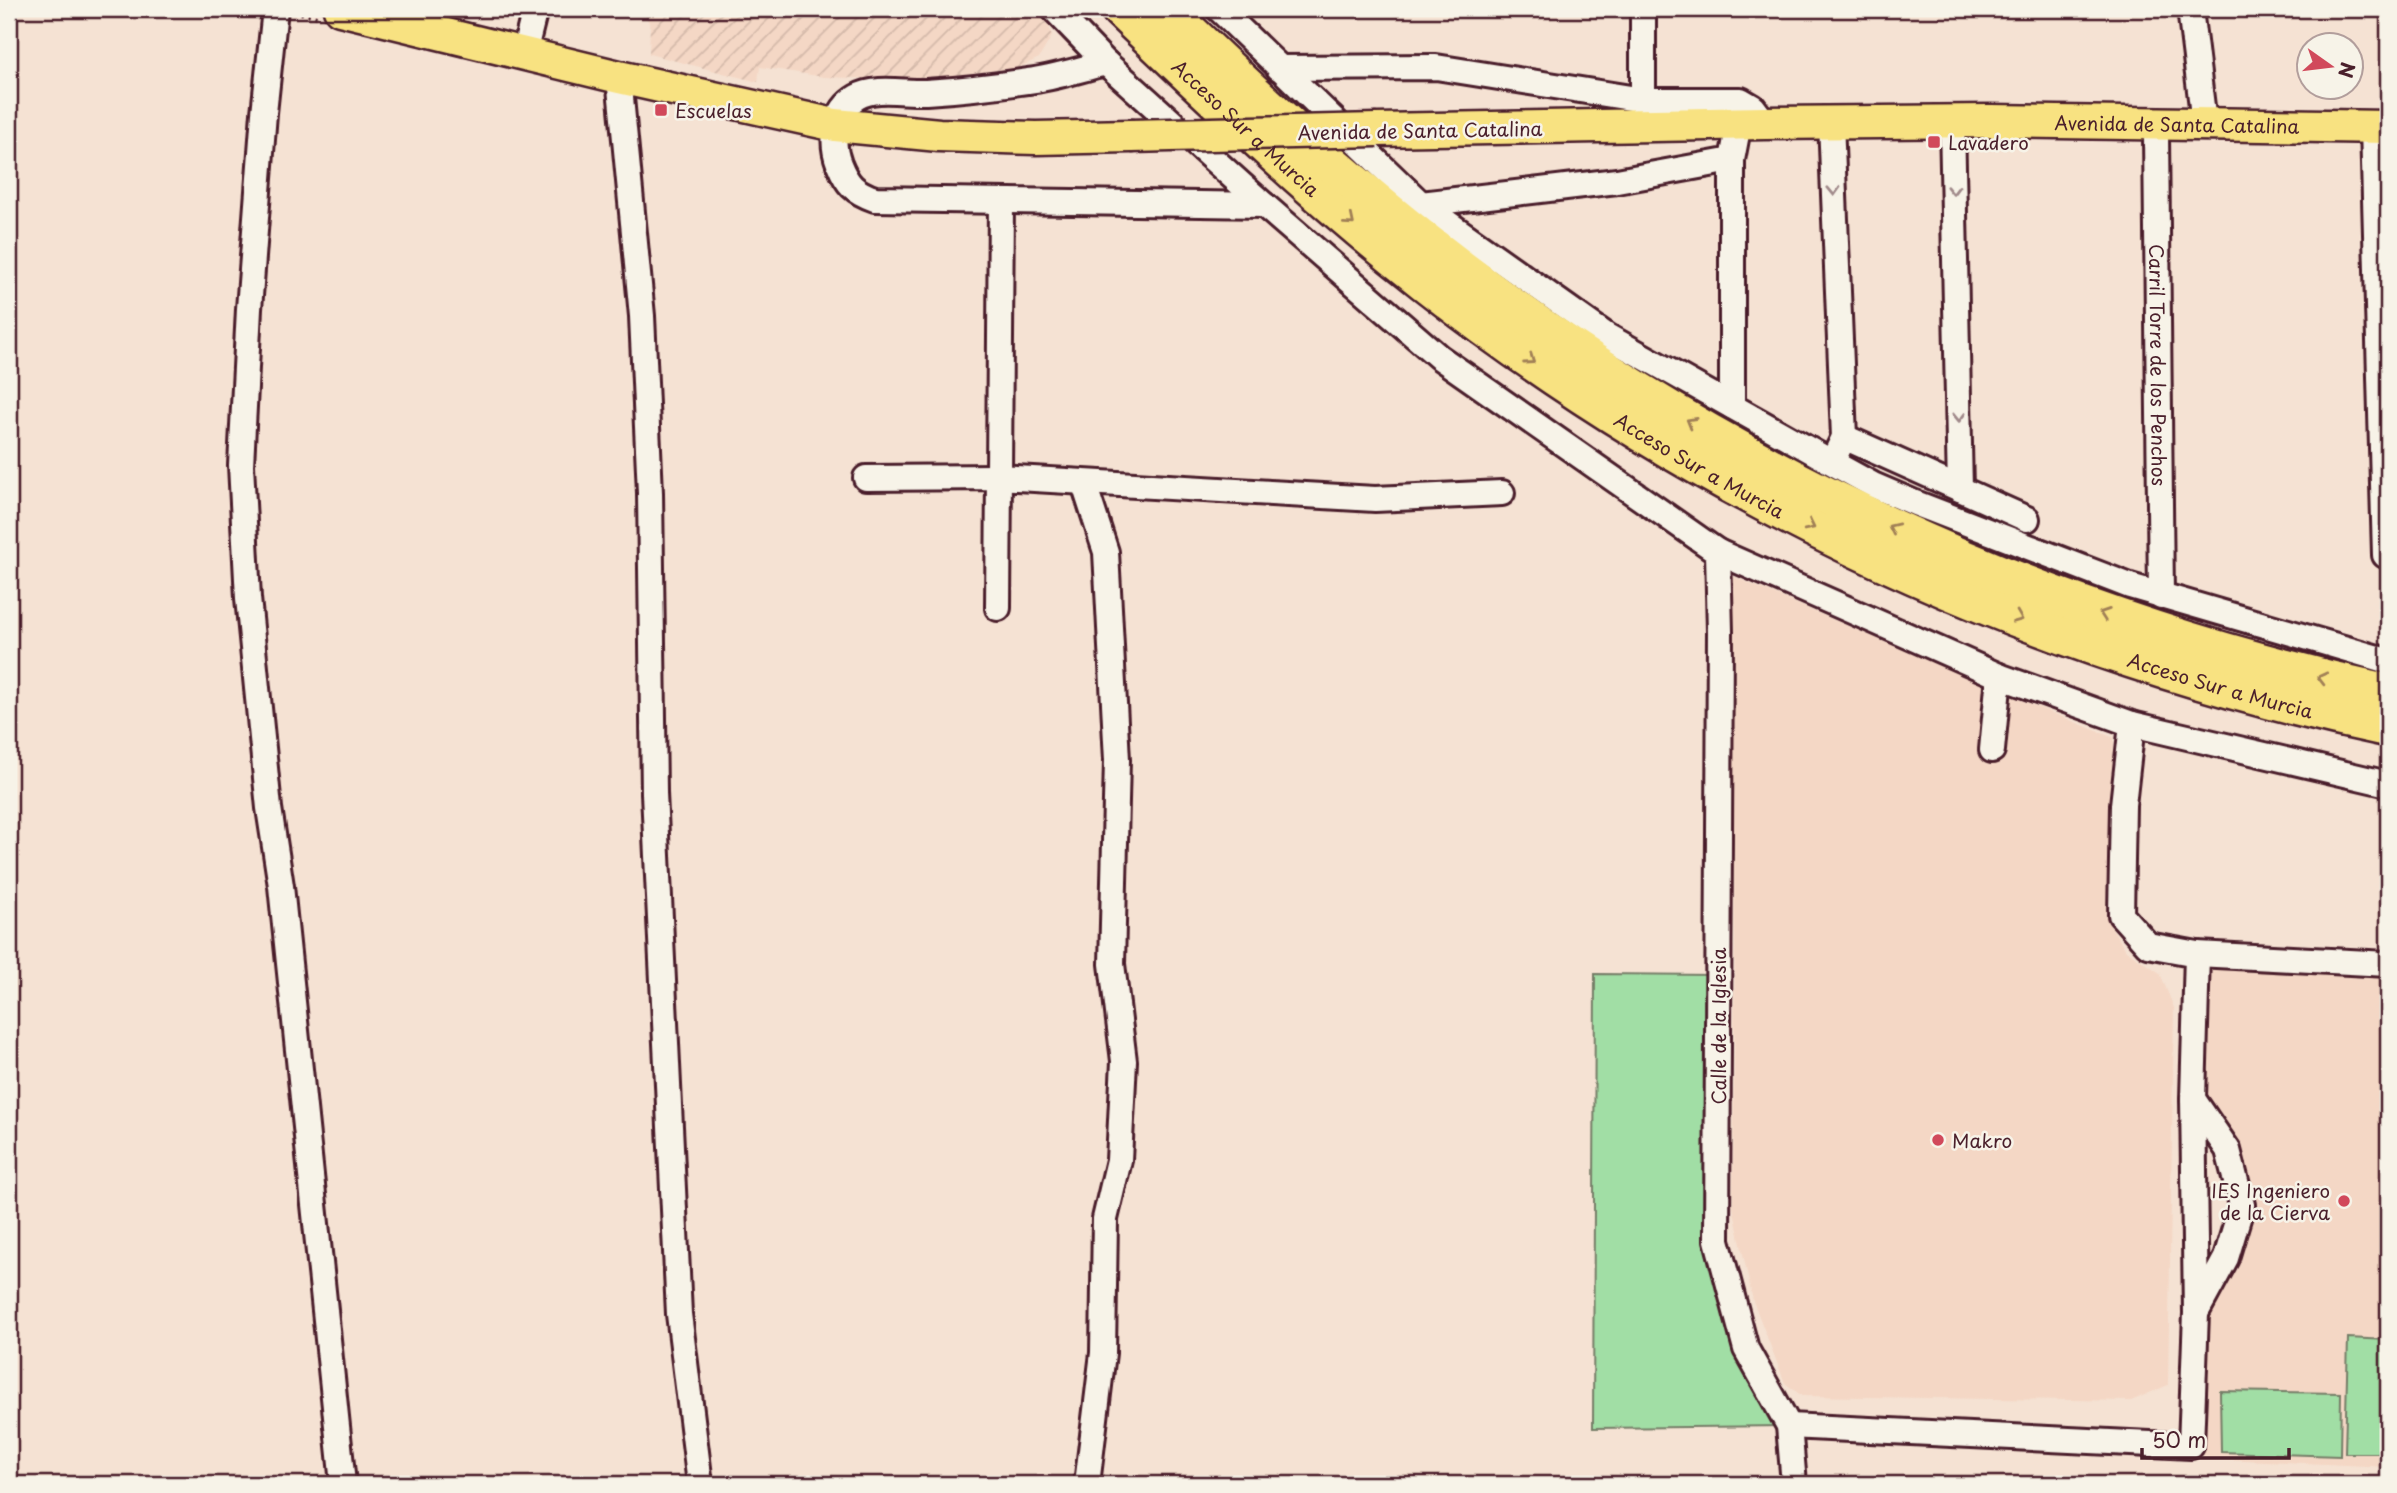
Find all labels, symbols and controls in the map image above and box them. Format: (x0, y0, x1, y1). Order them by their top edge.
north arrow (2296, 32, 2366, 102)
street label: Acceso Sur a Murcia (1166, 52, 1326, 203)
text: N (2332, 60, 2363, 81)
place label: Escuelas (675, 96, 752, 124)
marker: Escuelas (653, 102, 669, 118)
street label: Avenida de Santa Catalina (2054, 108, 2300, 140)
street label: Avenida de Santa Catalina (1297, 114, 1543, 146)
place label: Lavadero (1948, 128, 2029, 156)
marker: Lavadero (1926, 134, 1942, 150)
one-way arrow (1827, 185, 1842, 196)
one-way arrow (1945, 185, 1961, 196)
one-way arrow (1342, 213, 1355, 225)
street label: Carril Torre de los Penchos (2143, 244, 2174, 486)
one-way arrow (1522, 352, 1535, 364)
street label: Acceso Sur a Murcia (1609, 405, 1790, 525)
one-way arrow (1951, 412, 1966, 423)
one-way arrow (1686, 418, 1699, 431)
one-way arrow (1803, 518, 1815, 532)
one-way arrow (1888, 522, 1900, 536)
one-way arrow (2098, 607, 2110, 622)
one-way arrow (2011, 610, 2023, 624)
street label: Acceso Sur a Murcia (2124, 645, 2316, 725)
one-way arrow (2316, 672, 2328, 686)
street label: Calle de la Iglesia (1704, 947, 1732, 1105)
place label: Makro (1952, 1126, 2012, 1154)
marker: Makro (1930, 1132, 1946, 1148)
place label: IES Ingeniero de la Cierva (2211, 1176, 2330, 1226)
marker: IES Ingeniero de la Cierva (2336, 1193, 2352, 1209)
scale bar (2142, 1416, 2288, 1460)
text: 50 m (2152, 1423, 2206, 1455)

